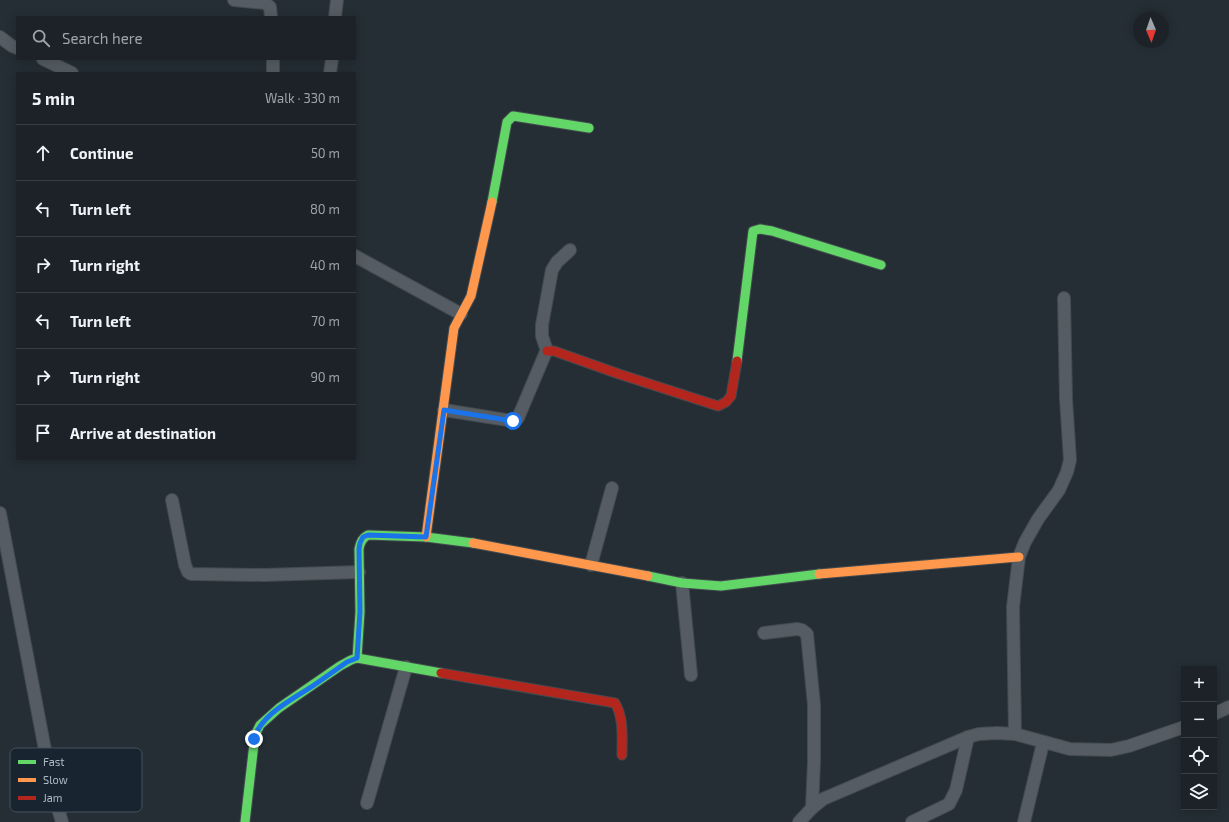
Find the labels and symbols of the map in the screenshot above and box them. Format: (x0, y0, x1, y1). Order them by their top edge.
north arrow (1133, 12, 1169, 48)
route start (504, 412, 522, 430)
route end (245, 730, 263, 748)
legend (10, 748, 142, 812)
text: Fast (43, 755, 65, 768)
text: Slow (43, 773, 68, 786)
text: Jam (43, 791, 62, 804)

